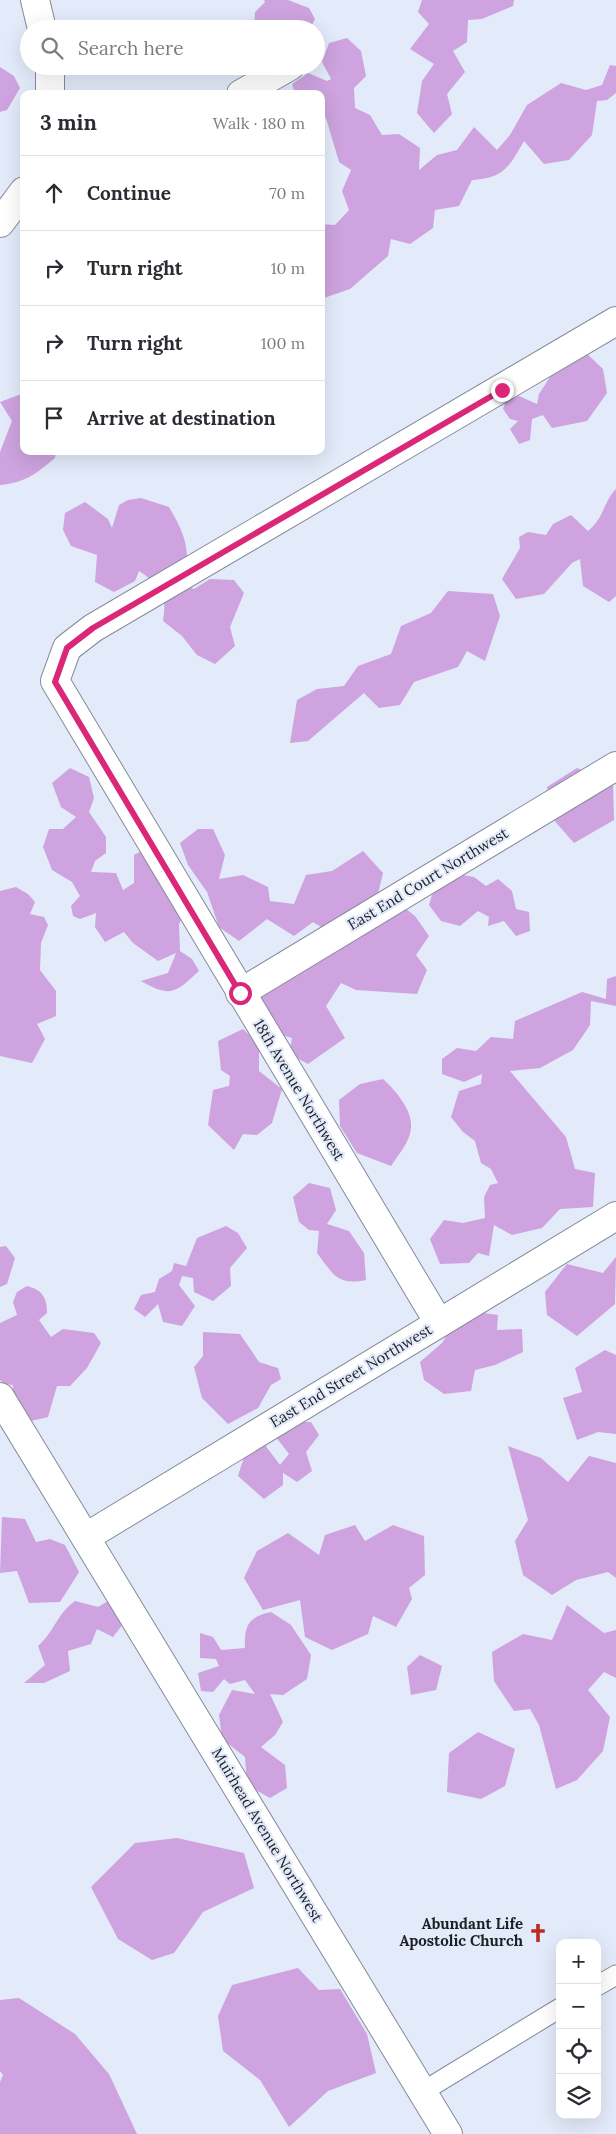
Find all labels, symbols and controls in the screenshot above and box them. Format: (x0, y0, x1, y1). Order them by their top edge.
search box (20, 20, 325, 75)
icon: search (38, 34, 66, 62)
text: Search here (78, 36, 184, 60)
text: 3 min (40, 109, 97, 136)
text: Walk · 180 m (213, 113, 305, 133)
icon: ahead (40, 179, 68, 207)
text: Continue (87, 181, 171, 205)
text: 70 m (269, 183, 305, 203)
icon: right (40, 254, 68, 282)
text: Turn right (87, 256, 183, 280)
text: 10 m (271, 258, 305, 278)
icon: right (40, 329, 68, 357)
text: Turn right (87, 331, 183, 355)
text: 100 m (261, 333, 305, 353)
route end (491, 379, 514, 402)
icon: arrive (40, 404, 68, 432)
text: Arrive at destination (87, 406, 276, 430)
street label: East End Court Northwest (344, 823, 512, 934)
route start (229, 982, 252, 1005)
street label: 18th Avenue Northwest (250, 1016, 349, 1164)
street label: East End Street Northwest (266, 1320, 435, 1432)
street label: Muirhead Avenue Northwest (208, 1744, 327, 1926)
place label: Abundant Life Apostolic Church (400, 1914, 524, 1950)
church icon: Abundant Life Apostolic Church (527, 1922, 549, 1944)
map controls (556, 1939, 601, 2119)
button: + (556, 1939, 601, 1984)
button: − (556, 1984, 601, 2029)
button: locate (556, 2029, 601, 2074)
button: layers (556, 2074, 601, 2119)

